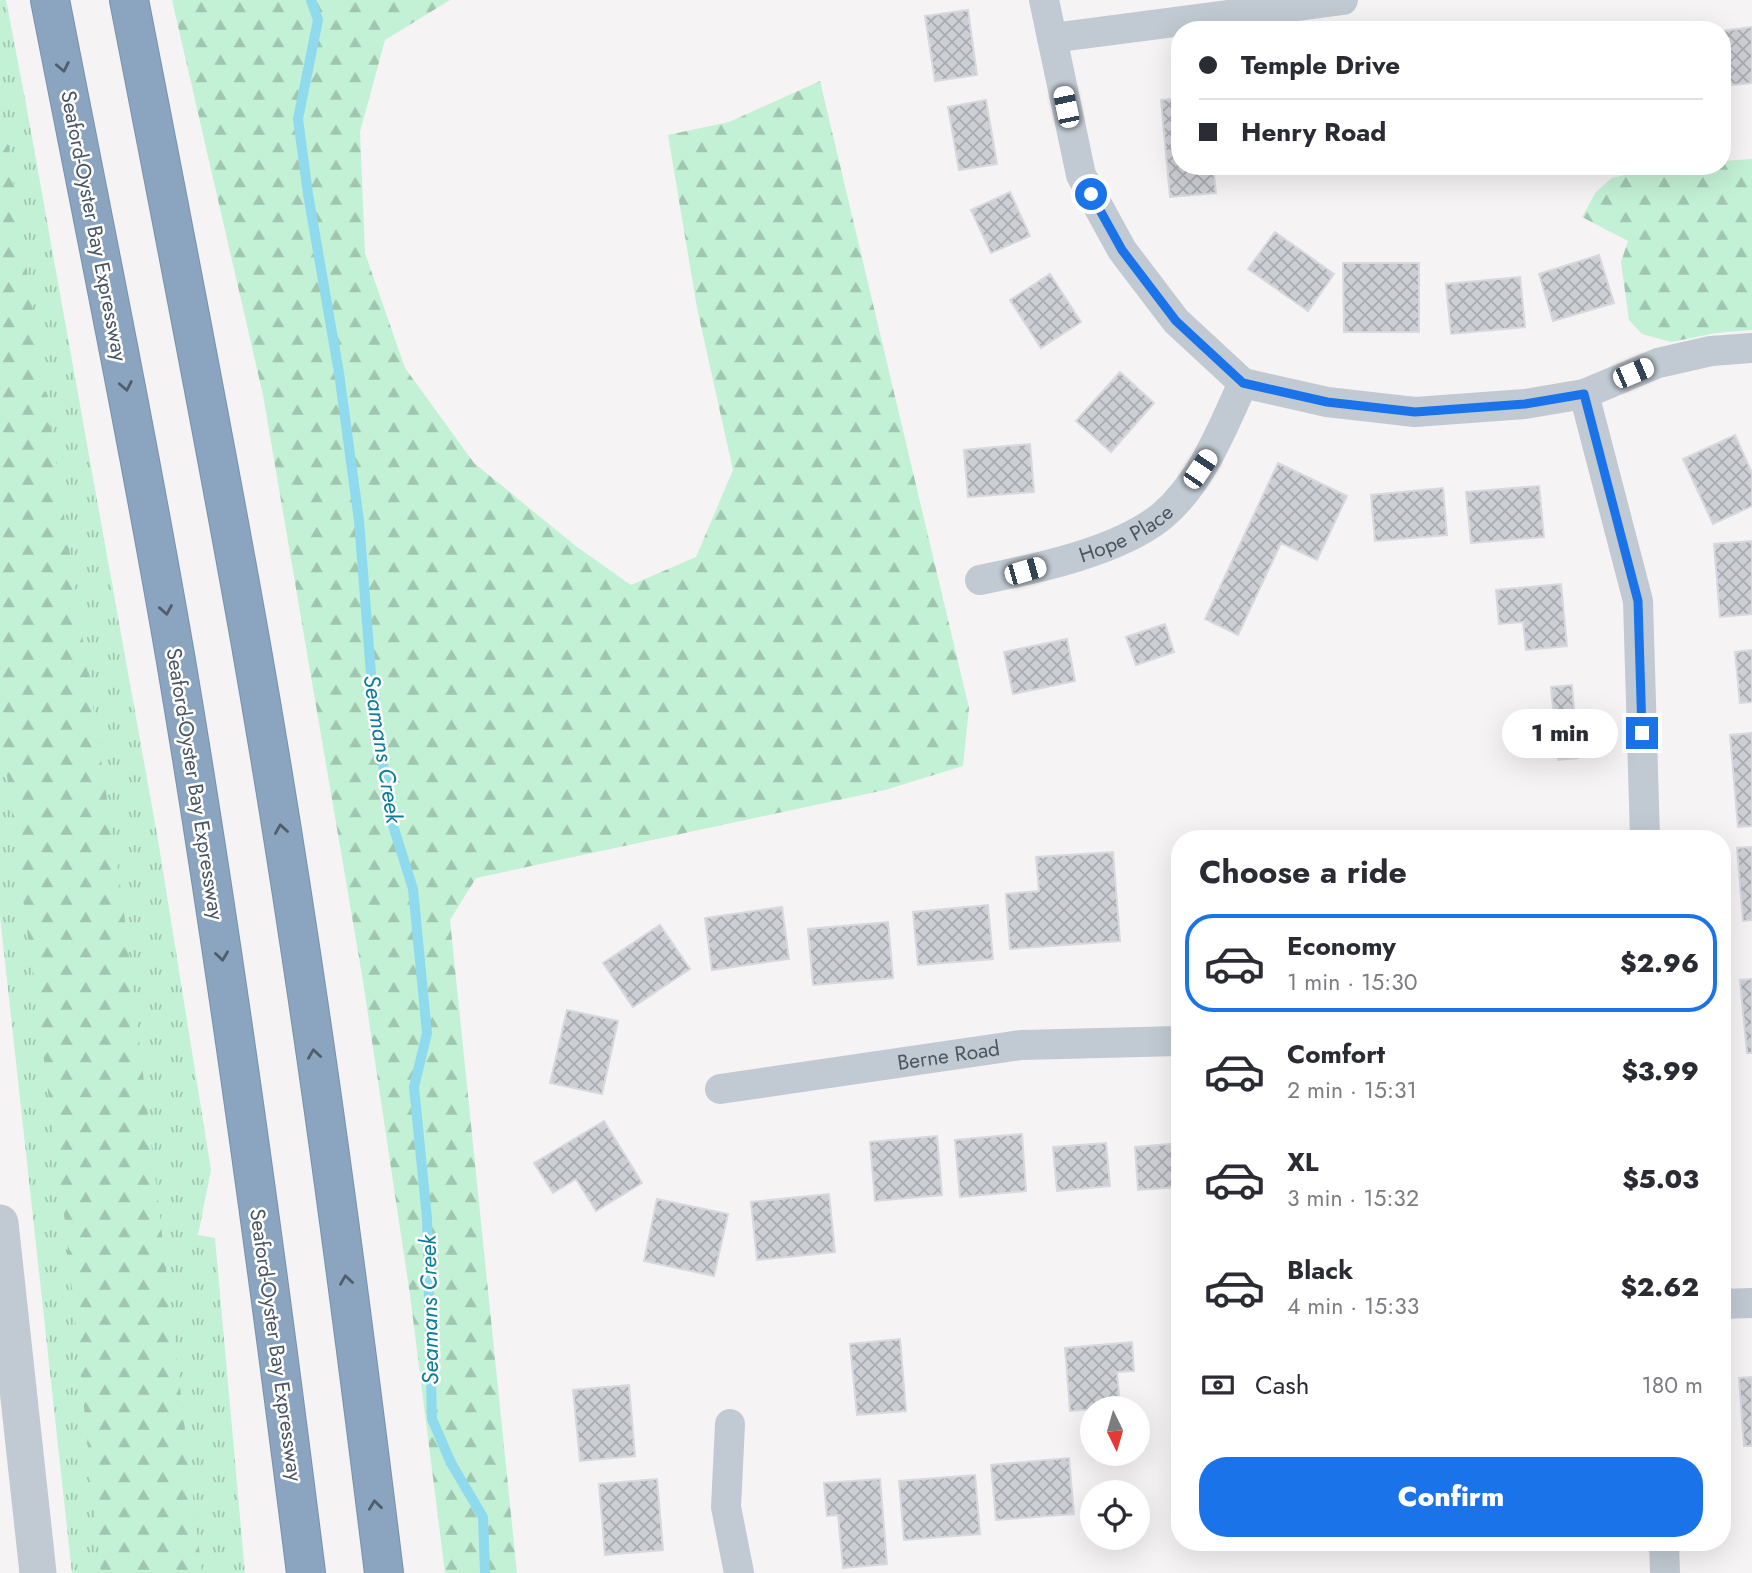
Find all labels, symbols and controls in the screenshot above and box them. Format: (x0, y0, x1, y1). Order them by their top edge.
text: Temple Drive (1241, 46, 1400, 84)
one-way arrow (55, 61, 70, 73)
car (1052, 84, 1081, 130)
street label: Seaford-Oyster Bay Expressway (53, 88, 135, 365)
text: Henry Road (1241, 113, 1386, 151)
route start (1075, 178, 1107, 210)
car (1610, 355, 1657, 391)
one-way arrow (117, 380, 132, 392)
car (1180, 446, 1221, 492)
street label: Hope Place (1075, 498, 1180, 570)
car (1002, 555, 1049, 587)
one-way arrow (158, 604, 173, 616)
street label: Seaford-Oyster Bay Expressway (159, 646, 231, 923)
water label: Seamans Creek (355, 672, 412, 827)
callout: 1 min (1502, 708, 1618, 758)
text: 1 min (1531, 716, 1589, 750)
route end (1626, 717, 1658, 749)
one-way arrow (274, 823, 289, 835)
text: Choose a ride (1199, 849, 1407, 895)
text: Economy (1287, 927, 1396, 965)
icon: car (1203, 932, 1266, 995)
text: $2.96 (1620, 944, 1699, 982)
one-way arrow (215, 950, 230, 962)
text: 1 min · 15:30 (1287, 965, 1418, 999)
street label: Berne Road (895, 1033, 1002, 1078)
text: Comfort (1287, 1035, 1385, 1073)
icon: car (1203, 1040, 1266, 1103)
one-way arrow (307, 1048, 322, 1060)
text: $3.99 (1621, 1052, 1699, 1090)
text: 2 min · 15:31 (1287, 1073, 1417, 1107)
text: XL (1287, 1143, 1319, 1181)
icon: car (1203, 1148, 1266, 1211)
text: $5.03 (1622, 1160, 1699, 1198)
text: 3 min · 15:32 (1287, 1181, 1419, 1215)
street label: Seaford-Oyster Bay Expressway (242, 1207, 310, 1484)
water label: Seamans Creek (411, 1234, 447, 1385)
text: Black (1287, 1251, 1353, 1289)
icon: car (1203, 1256, 1266, 1319)
text: $2.62 (1620, 1268, 1699, 1306)
one-way arrow (338, 1274, 353, 1286)
text: 4 min · 15:33 (1287, 1289, 1419, 1323)
icon: cash (1199, 1366, 1237, 1404)
text: Cash (1255, 1366, 1309, 1404)
text: 180 m (1641, 1368, 1703, 1402)
north arrow (1080, 1396, 1150, 1466)
map controls (1080, 1396, 1150, 1550)
button: Confirm (1199, 1457, 1703, 1537)
button: locate (1080, 1480, 1150, 1550)
one-way arrow (368, 1499, 383, 1511)

